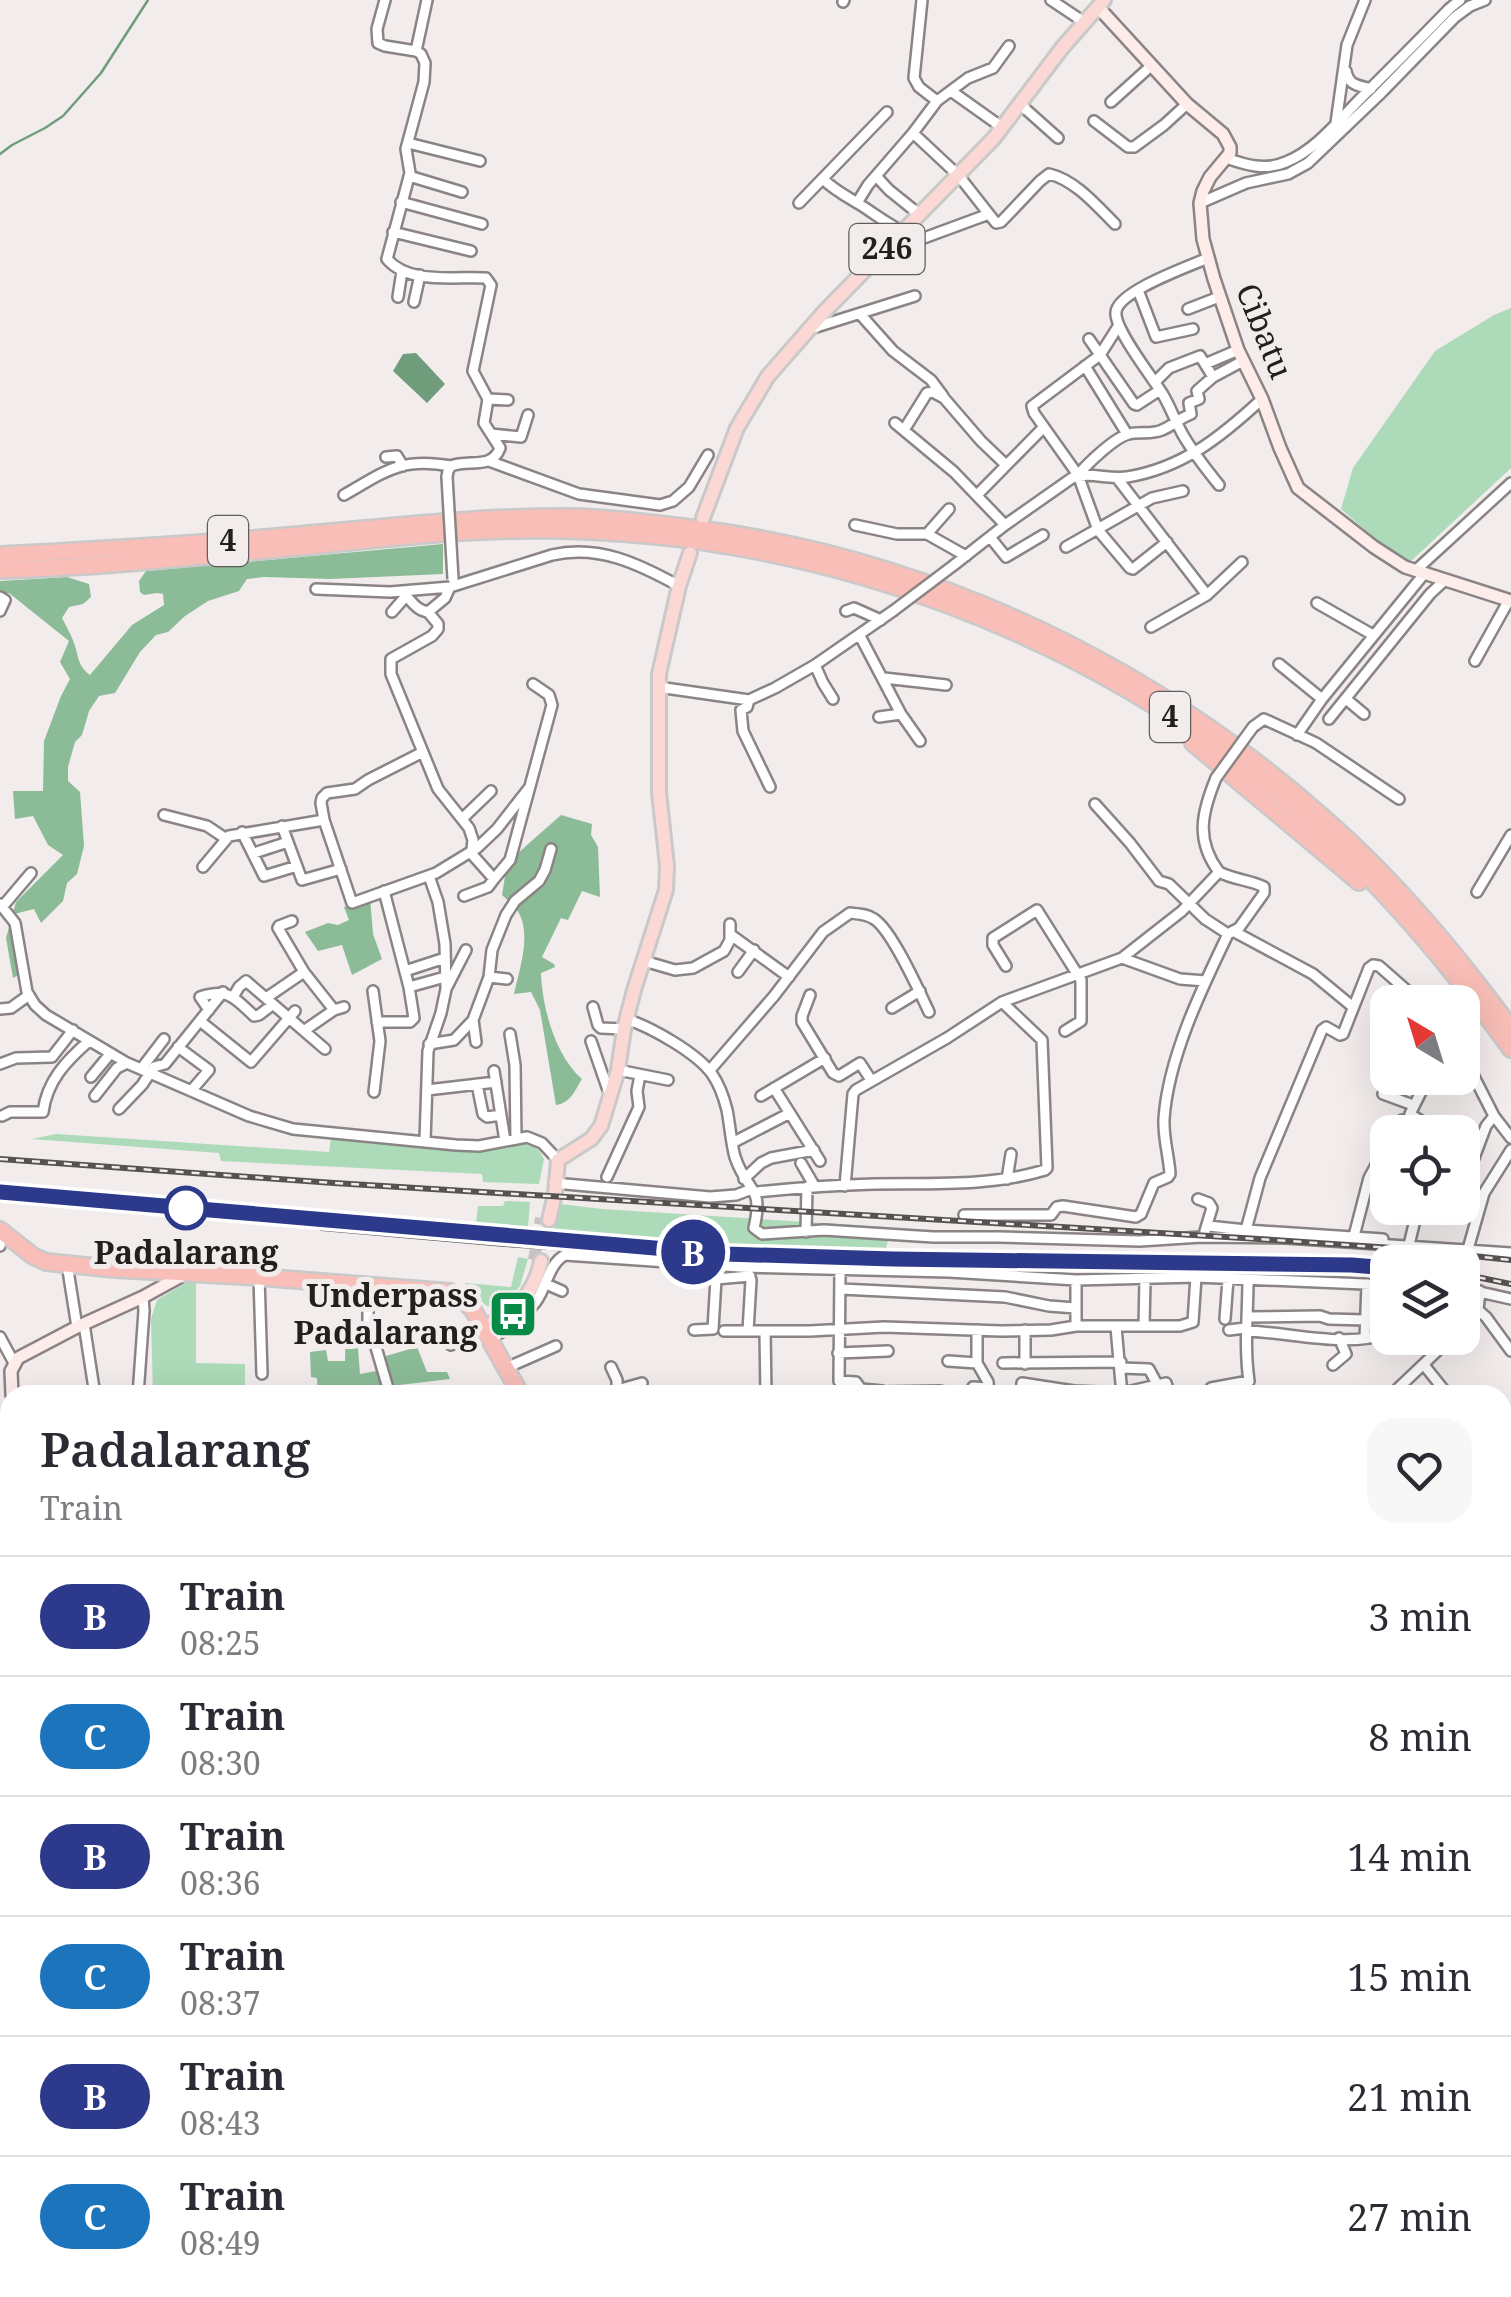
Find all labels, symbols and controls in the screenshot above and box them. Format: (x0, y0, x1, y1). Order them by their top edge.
road number: 246 (850, 224, 924, 274)
street label: Cibatu (1227, 276, 1304, 384)
road number: 4 (208, 516, 248, 566)
road number: 4 (1150, 692, 1190, 742)
north arrow (1370, 985, 1480, 1095)
map controls (1370, 985, 1480, 1355)
button: locate (1370, 1115, 1480, 1225)
marker: Padalarang (165, 1187, 207, 1229)
line badge: B (660, 1220, 726, 1284)
text: B (681, 1229, 705, 1276)
place label: Padalarang (94, 1230, 278, 1273)
button: layers (1370, 1245, 1480, 1355)
place label: Underpass Padalarang (293, 1273, 478, 1353)
bus stop icon: Underpass Padalarang (487, 1288, 539, 1340)
text: Padalarang (40, 1416, 310, 1481)
button: heart (1367, 1418, 1472, 1523)
text: Train (40, 1486, 123, 1529)
text: Train (180, 1569, 285, 1621)
text: 3 min (1368, 1590, 1472, 1642)
text: B (83, 1593, 107, 1640)
text: 08:25 (180, 1621, 261, 1664)
text: Train (180, 1689, 285, 1741)
text: 8 min (1368, 1710, 1472, 1762)
text: C (83, 1713, 107, 1760)
text: 08:30 (180, 1741, 261, 1784)
text: Train (180, 1809, 285, 1861)
text: 14 min (1347, 1830, 1472, 1882)
text: B (83, 1833, 107, 1880)
text: 08:36 (180, 1861, 261, 1904)
text: Train (180, 1929, 285, 1981)
text: 15 min (1347, 1950, 1472, 2002)
text: C (83, 1953, 107, 2000)
text: 08:37 (180, 1981, 261, 2024)
text: Train (180, 2049, 285, 2101)
text: 21 min (1347, 2070, 1472, 2122)
text: B (83, 2073, 107, 2120)
text: 08:43 (180, 2101, 261, 2144)
text: Train (180, 2169, 285, 2221)
text: 27 min (1347, 2190, 1472, 2242)
text: C (83, 2193, 107, 2240)
text: 08:49 (180, 2221, 261, 2264)

